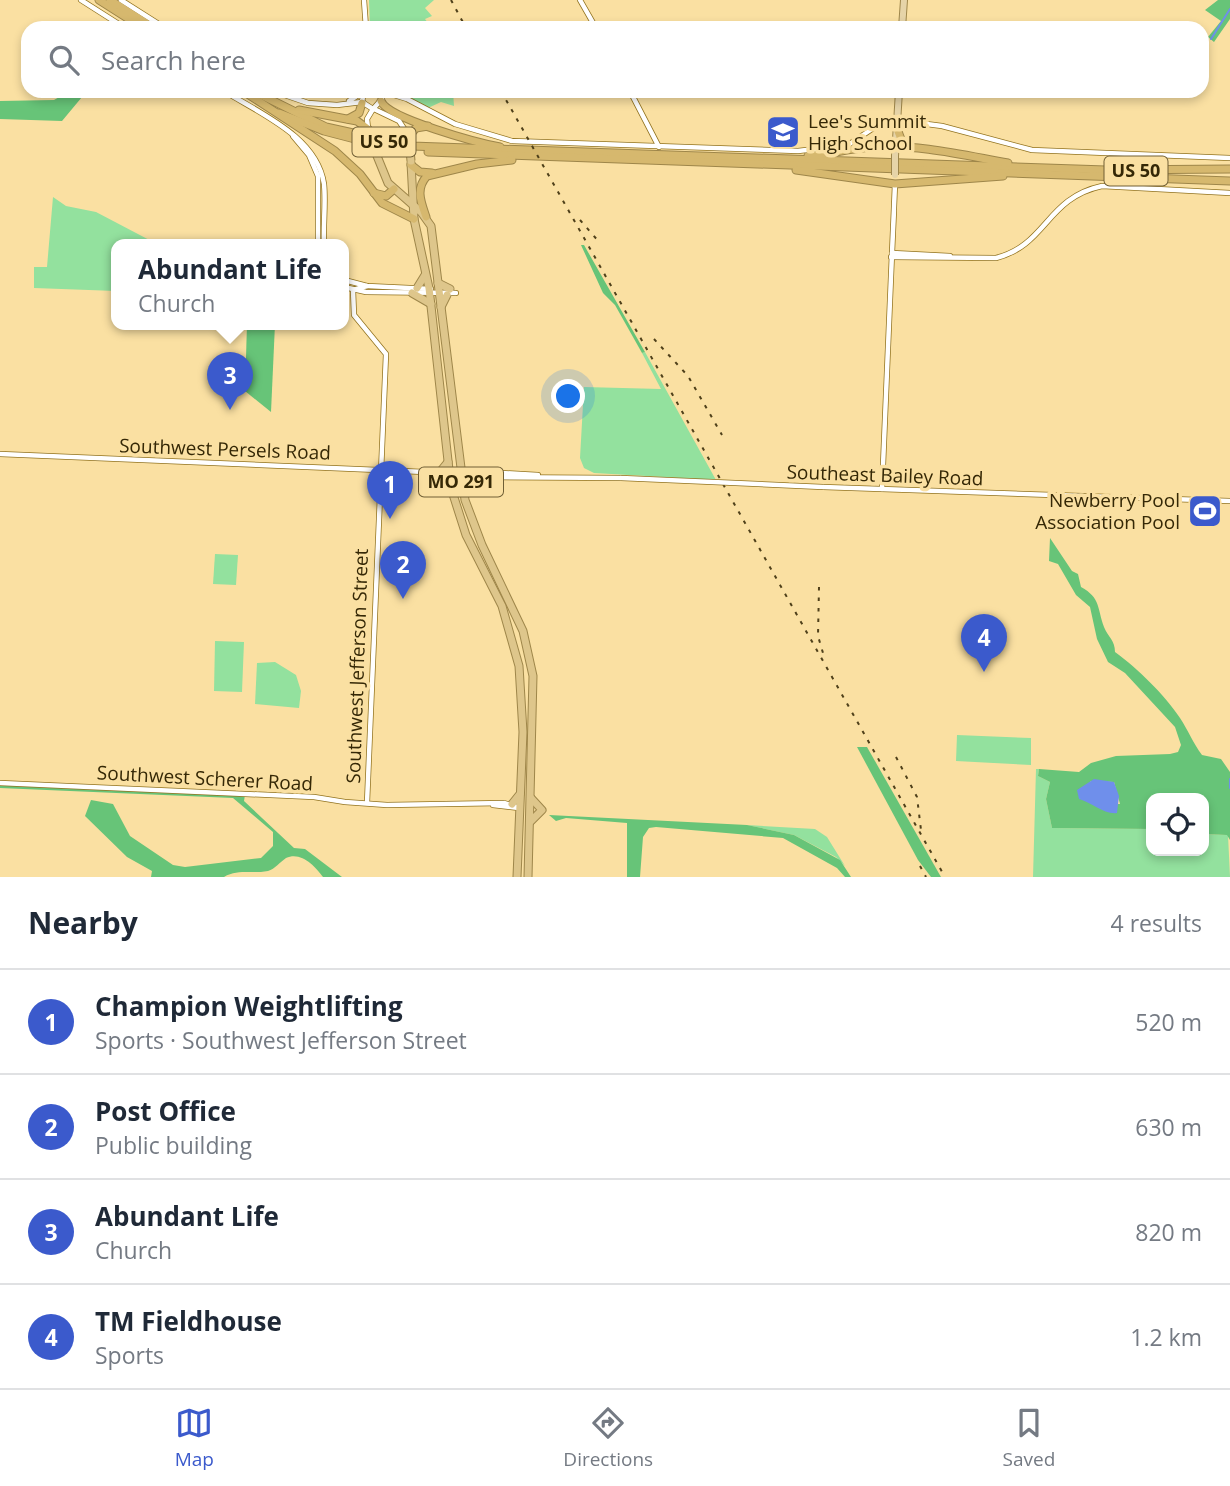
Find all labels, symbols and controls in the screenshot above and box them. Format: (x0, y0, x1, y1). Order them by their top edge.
search box (21, 21, 1209, 98)
icon: search (45, 41, 83, 79)
text: Search here (101, 42, 246, 78)
place label: Lee's Summit High School (808, 108, 926, 156)
school or university icon: Lee's Summit High School (764, 113, 802, 151)
road number: US 50 (352, 127, 416, 156)
road number: US 50 (1104, 156, 1168, 186)
popup (111, 239, 349, 330)
text: Abundant Life (138, 251, 322, 287)
text: Church (138, 287, 215, 319)
pin: 3 (207, 352, 253, 410)
your location (551, 379, 585, 413)
street label: Southwest Persels Road (119, 432, 331, 466)
street label: Southeast Bailey Road (786, 459, 984, 491)
pin: 1 (367, 461, 413, 519)
road number: MO 291 (419, 468, 503, 496)
place label: Newberry Pool Association Pool (1035, 487, 1180, 535)
sports icon: Newberry Pool Association Pool (1186, 492, 1224, 530)
pin: 2 (380, 541, 426, 599)
street label: Southwest Jefferson Street (340, 548, 374, 784)
pin: 4 (961, 614, 1007, 672)
street label: Southwest Scherer Road (96, 759, 314, 797)
map controls (1146, 793, 1209, 856)
button: locate (1146, 793, 1209, 856)
text: Nearby (28, 902, 138, 943)
text: 4 results (1111, 907, 1202, 939)
text: Champion Weightlifting (95, 988, 403, 1024)
text: 1 (44, 1006, 58, 1038)
text: 520 m (1135, 1006, 1202, 1038)
text: Sports · Southwest Jefferson Street (95, 1024, 467, 1056)
text: Post Office (95, 1093, 236, 1129)
text: 2 (44, 1111, 58, 1143)
text: 630 m (1135, 1111, 1202, 1143)
text: Public building (95, 1129, 252, 1161)
text: Abundant Life (95, 1198, 279, 1234)
text: 3 (44, 1216, 58, 1248)
text: 820 m (1135, 1216, 1202, 1248)
text: Church (95, 1234, 172, 1266)
text: TM Fieldhouse (95, 1303, 282, 1339)
text: 4 (44, 1321, 58, 1353)
text: 1.2 km (1130, 1321, 1202, 1353)
text: Sports (95, 1339, 164, 1371)
tab: Map (175, 1404, 214, 1472)
tab: Directions (563, 1404, 653, 1472)
tab: Saved (1003, 1404, 1055, 1472)

